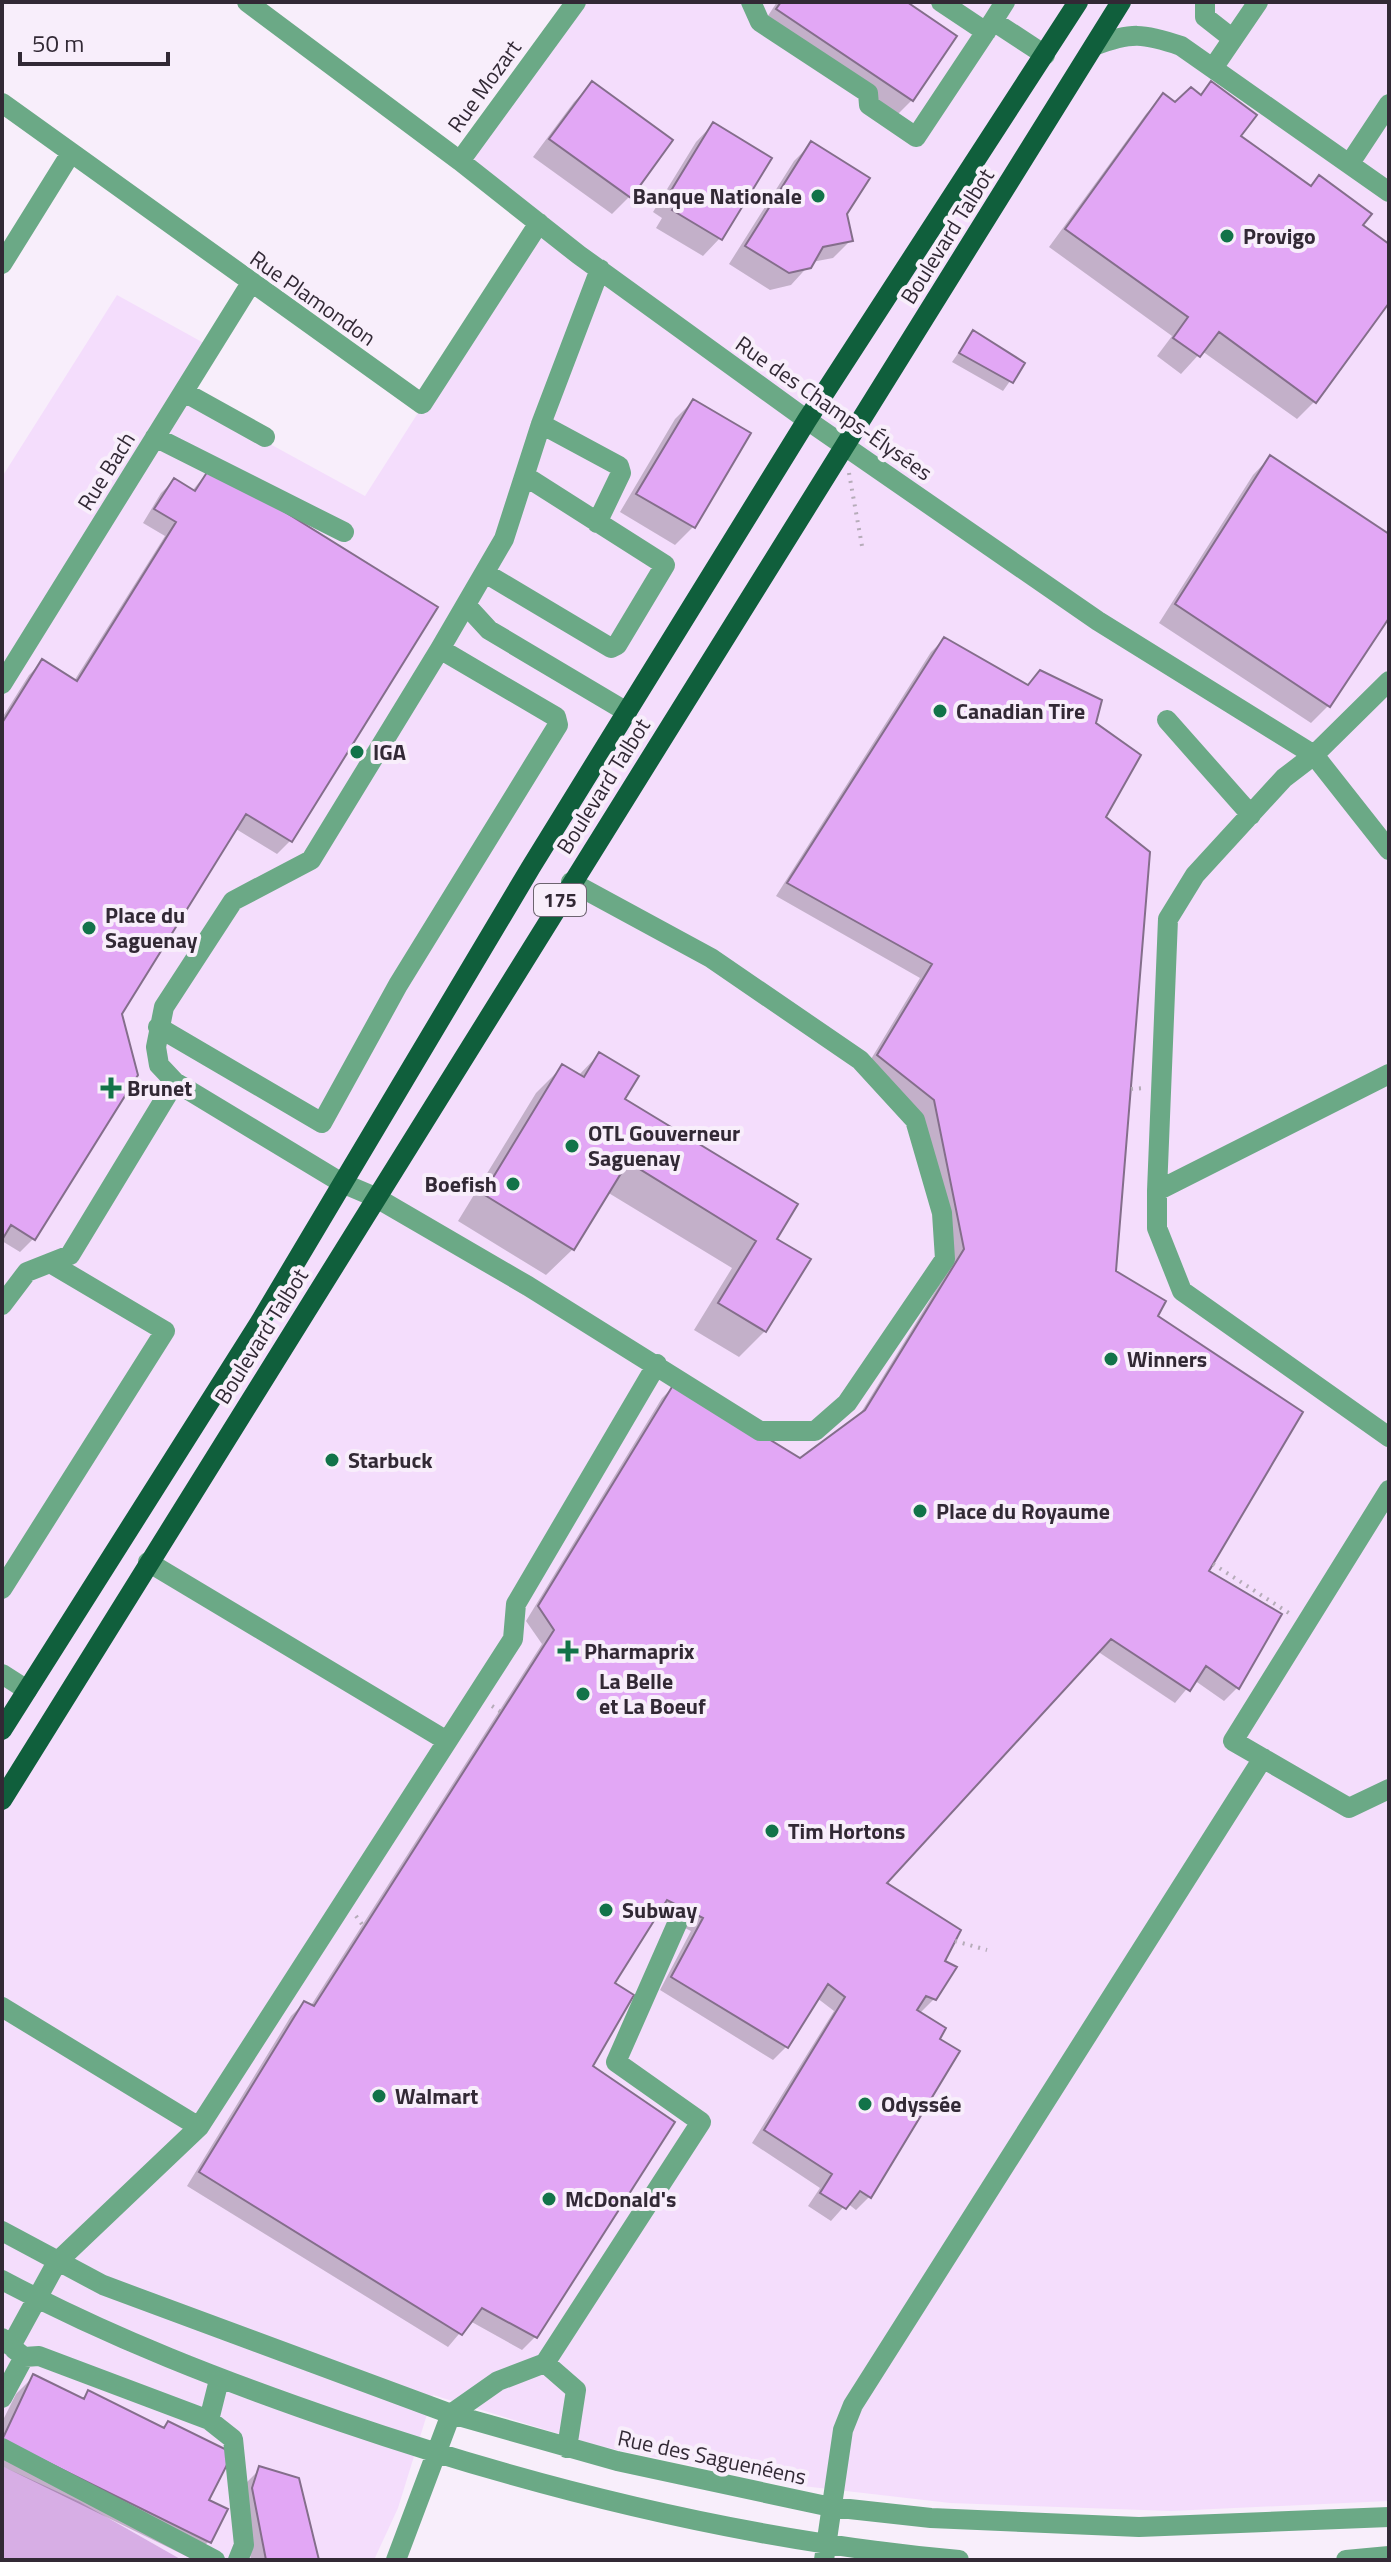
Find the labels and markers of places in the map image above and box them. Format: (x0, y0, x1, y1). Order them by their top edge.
place label: Banque Nationale (633, 179, 802, 213)
marker: Banque Nationale (809, 187, 827, 205)
place label: Provigo (1243, 219, 1316, 253)
marker: Provigo (1218, 227, 1236, 245)
place label: Canadian Tire (956, 694, 1085, 728)
marker: Canadian Tire (931, 702, 949, 720)
place label: IGA (373, 735, 406, 769)
marker: IGA (348, 743, 366, 761)
place label: Place du Saguenay (105, 898, 198, 957)
marker: Place du Saguenay (80, 919, 98, 937)
place label: Brunet (127, 1071, 192, 1105)
marker: Brunet (102, 1079, 120, 1097)
place label: OTL Gouverneur Saguenay (588, 1116, 740, 1175)
marker: OTL Gouverneur Saguenay (563, 1137, 581, 1155)
place label: Boefish (425, 1167, 497, 1201)
marker: Boefish (504, 1175, 522, 1193)
place label: Winners (1127, 1342, 1207, 1376)
marker: Winners (1102, 1350, 1120, 1368)
place label: Starbuck (348, 1443, 433, 1477)
marker: Starbuck (323, 1451, 341, 1469)
place label: Place du Royaume (936, 1494, 1110, 1528)
marker: Place du Royaume (911, 1502, 929, 1520)
place label: Pharmaprix (584, 1634, 695, 1668)
marker: Pharmaprix (559, 1642, 577, 1660)
place label: La Belle et La Boeuf (599, 1664, 706, 1723)
marker: La Belle et La Boeuf (574, 1685, 592, 1703)
place label: Tim Hortons (788, 1814, 905, 1848)
marker: Tim Hortons (763, 1822, 781, 1840)
place label: Subway (622, 1893, 697, 1927)
marker: Subway (597, 1901, 615, 1919)
place label: Walmart (395, 2079, 478, 2113)
marker: Walmart (370, 2087, 388, 2105)
place label: Odyssée (881, 2087, 961, 2121)
marker: Odyssée (856, 2095, 874, 2113)
place label: McDonald's (565, 2182, 676, 2216)
marker: McDonald's (540, 2190, 558, 2208)

